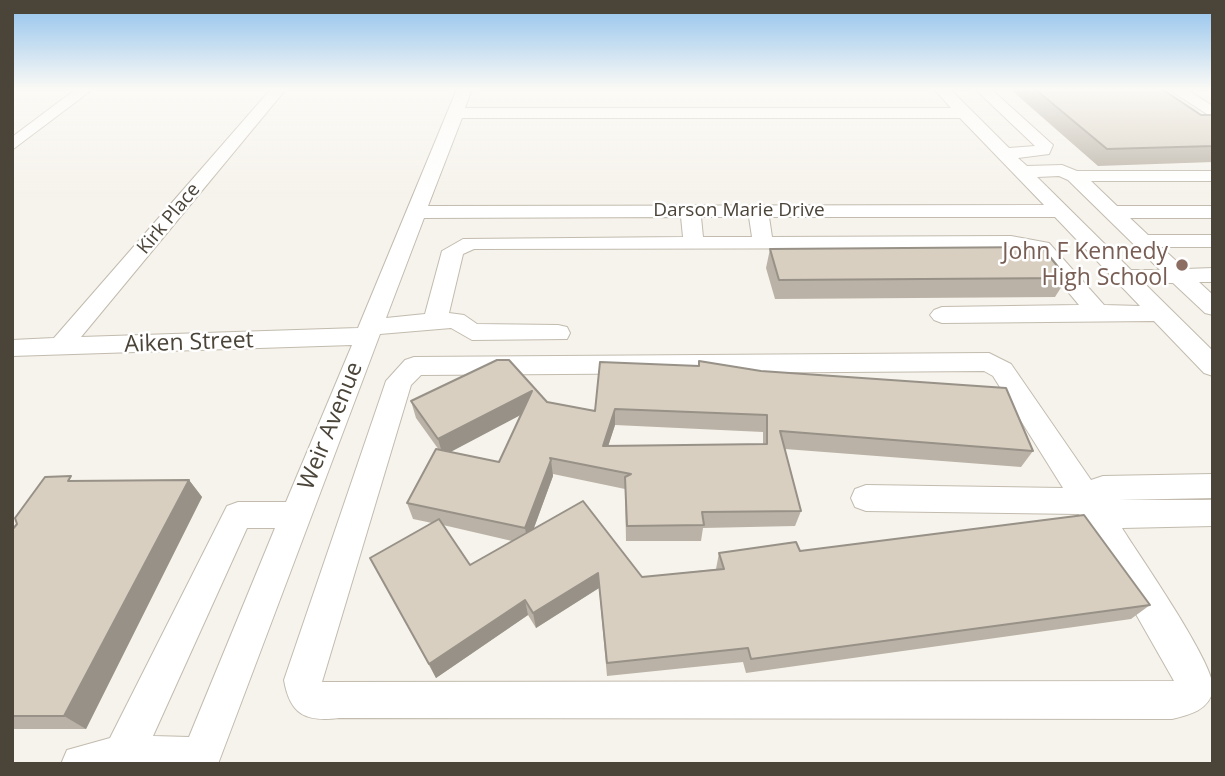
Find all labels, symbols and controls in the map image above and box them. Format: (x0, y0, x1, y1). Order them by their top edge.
street label: Kirk Place (133, 179, 205, 259)
street label: Darson Marie Drive (653, 200, 825, 222)
place label: John F Kennedy High School (1002, 238, 1168, 292)
marker: John F Kennedy High School (1174, 257, 1190, 273)
street label: Aiken Street (124, 327, 254, 359)
street label: Weir Avenue (293, 358, 369, 494)

